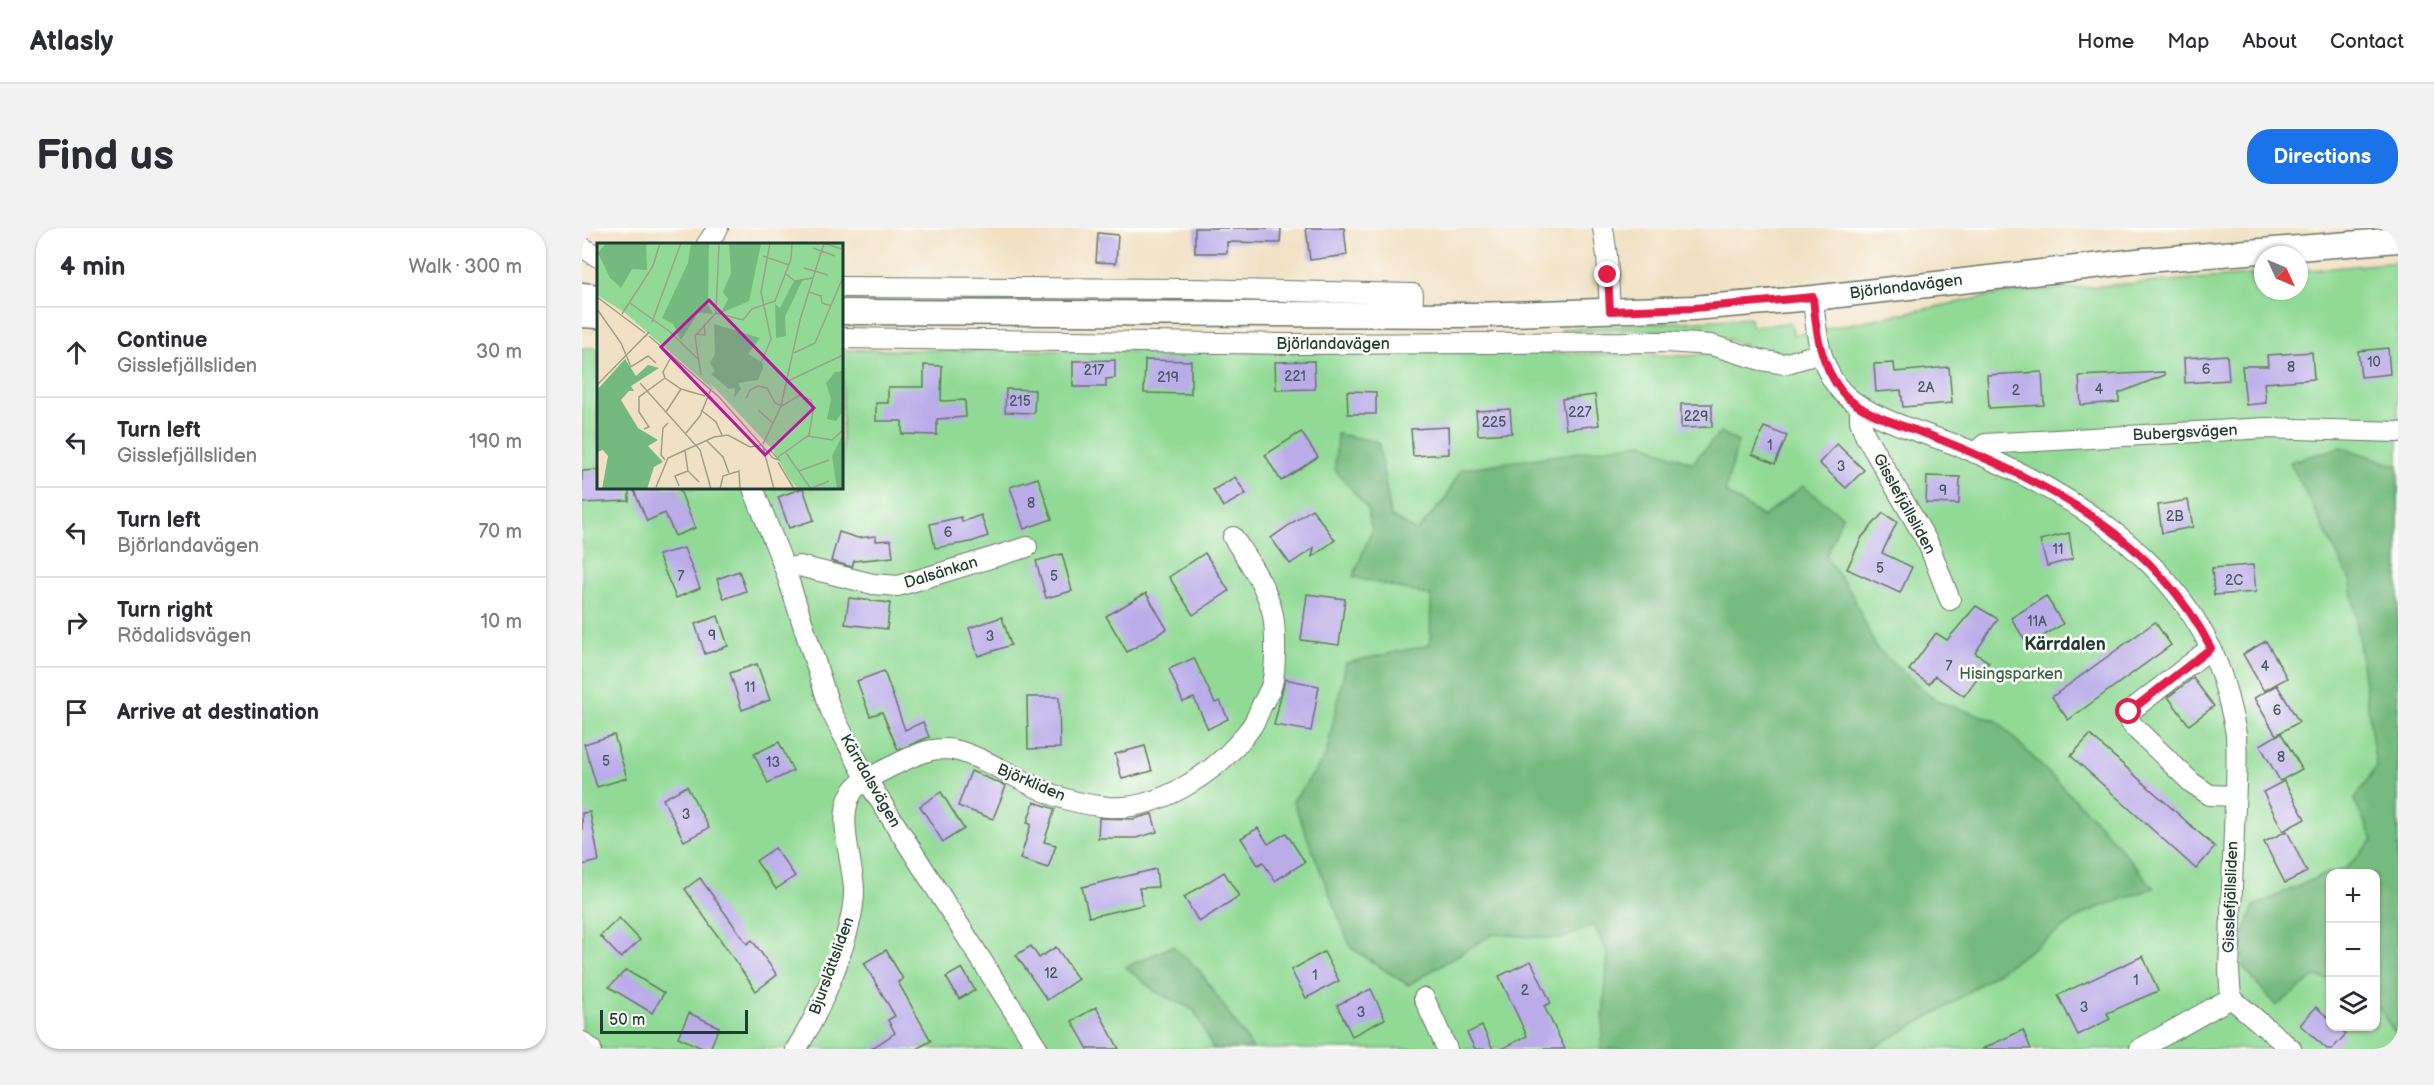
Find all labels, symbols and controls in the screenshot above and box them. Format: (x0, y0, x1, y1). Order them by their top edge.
text: Atlasly (30, 25, 113, 58)
text: Home (2077, 29, 2134, 54)
text: Map (2167, 29, 2209, 54)
text: About (2242, 29, 2297, 54)
text: Contact (2330, 29, 2404, 54)
button: Directions (2247, 129, 2398, 184)
text: Find us (36, 131, 174, 182)
inset map (597, 243, 843, 489)
north arrow (2254, 246, 2308, 300)
text: 4 min (60, 252, 125, 283)
text: Walk · 300 m (409, 255, 522, 279)
route end (1594, 261, 1620, 287)
street label: Björlandavägen (1848, 271, 1964, 303)
text: Continue (117, 327, 207, 354)
street label: Björlandavägen (1276, 335, 1390, 354)
icon: ahead (60, 336, 93, 369)
text: 30 m (476, 340, 522, 364)
text: Gisslefjällsliden (117, 354, 257, 378)
house number: 10 (2367, 354, 2381, 371)
house number: 8 (2287, 359, 2295, 376)
house number: 6 (2202, 361, 2211, 378)
house number: 217 (1084, 362, 1104, 379)
house number: 221 (1284, 368, 1306, 385)
house number: 219 (1157, 369, 1179, 386)
house number: 2A (1918, 379, 1935, 396)
house number: 4 (2095, 381, 2104, 398)
house number: 2 (2012, 382, 2021, 399)
house number: 215 (1009, 393, 1031, 410)
house number: 227 (1568, 404, 1592, 421)
house number: 229 (1684, 408, 1708, 425)
house number: 225 (1482, 414, 1506, 431)
text: Turn left (117, 417, 201, 444)
street label: Bubergsvägen (2132, 421, 2238, 445)
icon: left (60, 426, 93, 459)
text: 190 m (469, 430, 522, 454)
house number: 1 (1767, 437, 1773, 454)
text: Gisslefjällsliden (117, 444, 257, 468)
street label: Gisslefjällsliden (1869, 450, 1939, 558)
house number: 3 (1837, 458, 1845, 475)
house number: 9 (1939, 482, 1947, 499)
house number: 8 (1027, 495, 1035, 512)
text: Turn left (117, 507, 201, 534)
house number: 2B (2166, 508, 2184, 525)
icon: left (60, 516, 93, 549)
text: 70 m (478, 520, 522, 544)
house number: 6 (944, 524, 953, 541)
text: Björlandavägen (117, 534, 259, 558)
house number: 11 (2053, 541, 2063, 558)
street label: Dalsänkan (902, 553, 980, 593)
house number: 5 (1876, 560, 1884, 577)
house number: 7 (678, 568, 685, 585)
house number: 5 (1050, 568, 1058, 585)
house number: 2C (2225, 572, 2243, 589)
text: Turn right (117, 597, 213, 624)
icon: right (60, 606, 93, 639)
text: 10 m (481, 610, 522, 634)
house number: 11A (2027, 613, 2047, 630)
text: Rödalidsvägen (117, 624, 251, 648)
house number: 9 (708, 627, 716, 644)
house number: 3 (986, 628, 994, 645)
district label: Kärrdalen (2024, 634, 2106, 655)
house number: 7 (1946, 658, 1953, 675)
house number: 4 (2261, 658, 2270, 675)
park label: Hisingsparken (1959, 665, 2063, 684)
house number: 11 (745, 679, 755, 696)
icon: arrive (60, 696, 93, 729)
route start (2115, 698, 2141, 724)
text: Arrive at destination (117, 699, 319, 726)
house number: 6 (2273, 702, 2282, 719)
street label: Kärrdalsvägen (836, 731, 904, 831)
house number: 8 (2277, 749, 2285, 766)
house number: 5 (602, 753, 610, 770)
house number: 13 (766, 754, 780, 771)
street label: Björkliden (994, 760, 1068, 806)
house number: 3 (682, 806, 690, 823)
street label: Gisslefjällsliden (2220, 841, 2242, 953)
map controls (2326, 869, 2380, 1031)
button: + (2326, 869, 2380, 923)
street label: Bjurslättsliden (806, 915, 858, 1017)
button: − (2326, 923, 2380, 977)
house number: 12 (1044, 965, 1059, 982)
house number: 1 (1312, 967, 1318, 984)
house number: 1 (2133, 972, 2139, 989)
button: layers (2326, 977, 2380, 1031)
house number: 2 (1521, 982, 1530, 999)
house number: 3 (2080, 999, 2088, 1016)
house number: 3 (1357, 1004, 1365, 1021)
scale bar (600, 1007, 748, 1034)
text: 50 m (609, 1011, 645, 1030)

